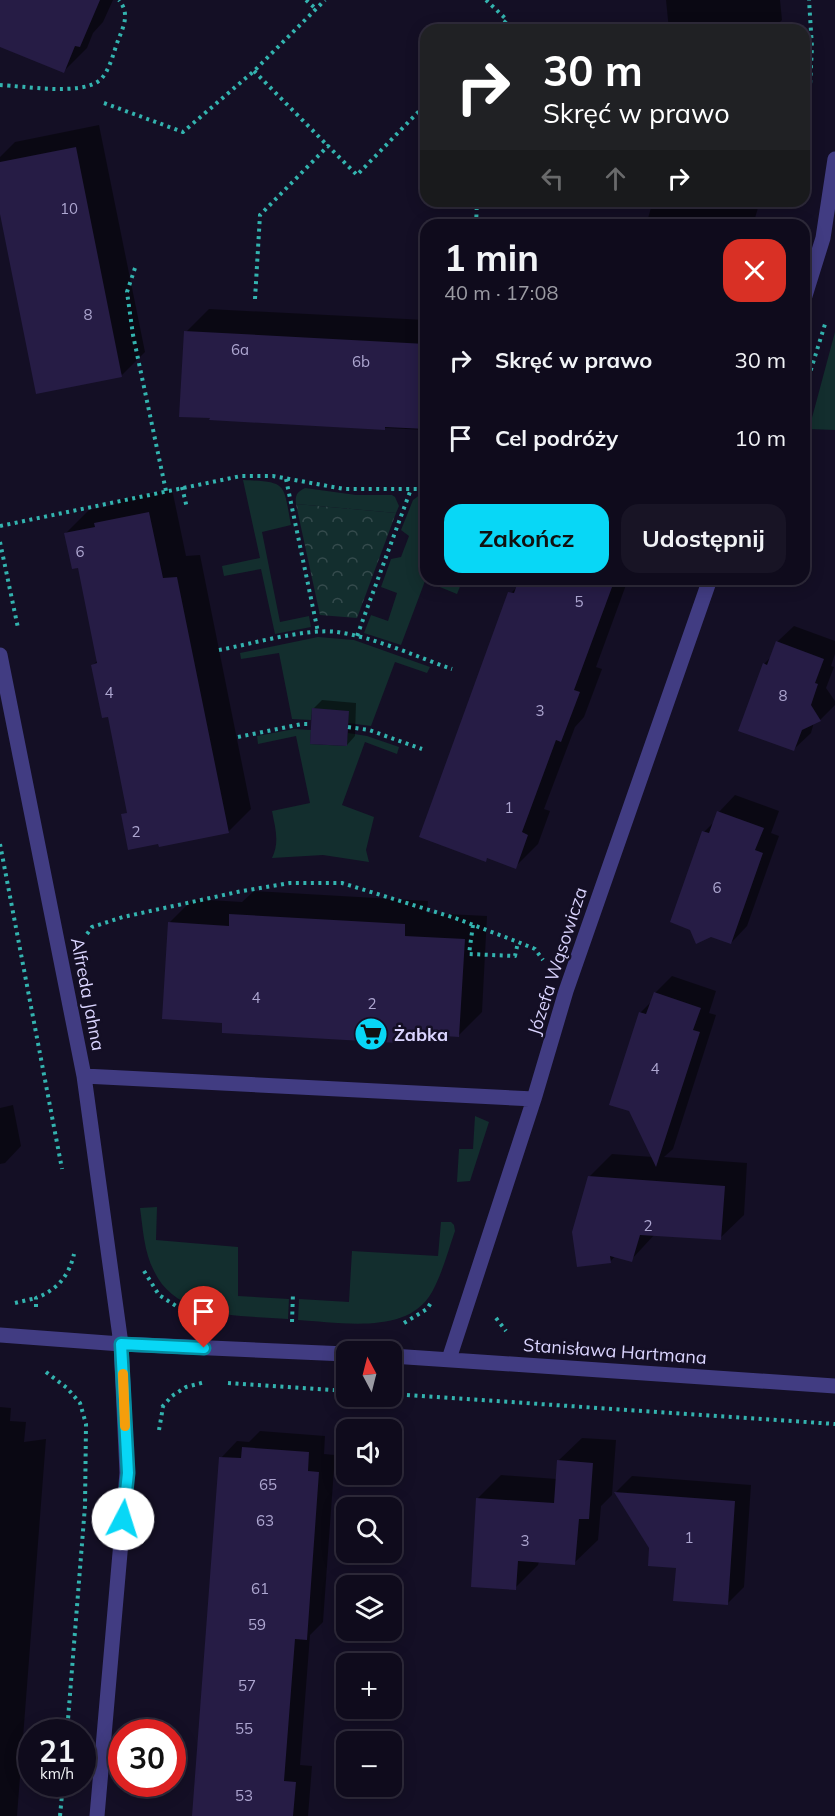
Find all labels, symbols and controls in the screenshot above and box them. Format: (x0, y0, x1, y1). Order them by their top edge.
text: 30 m (543, 44, 643, 97)
icon: right (444, 48, 522, 126)
text: Skręć w prawo (543, 96, 730, 130)
icon: left (536, 162, 569, 195)
icon: ahead (599, 162, 632, 195)
icon: right (662, 162, 695, 195)
house number: 10 (60, 199, 78, 218)
text: 1 min (444, 235, 539, 280)
button: close (723, 239, 786, 302)
text: 40 m · 17:08 (444, 280, 558, 305)
house number: 8 (83, 305, 93, 324)
house number: 6a (231, 340, 249, 359)
icon: right (444, 344, 477, 377)
text: Skręć w prawo (495, 346, 652, 374)
text: 30 m (735, 346, 786, 374)
house number: 6b (352, 352, 370, 371)
icon: arrive (444, 422, 477, 455)
text: Cel podróży (495, 424, 618, 452)
text: 10 m (735, 424, 786, 452)
button: Zakończ (444, 504, 609, 573)
button: Udostępnij (621, 504, 786, 573)
house number: 6 (75, 542, 85, 561)
house number: 5 (574, 592, 584, 611)
house number: 4 (104, 683, 114, 702)
house number: 8 (778, 686, 788, 705)
house number: 3 (535, 701, 545, 720)
house number: 1 (504, 798, 514, 817)
house number: 2 (131, 822, 141, 841)
house number: 6 (712, 878, 722, 897)
street label: Józefa Wąsowicza (522, 884, 592, 1038)
street label: Alfreda Jahna (66, 935, 110, 1053)
house number: 4 (251, 988, 261, 1007)
house number: 2 (367, 994, 377, 1013)
supermarket icon: Żabka (353, 1016, 389, 1052)
place label: Żabka (394, 1023, 448, 1046)
house number: 4 (650, 1059, 660, 1078)
house number: 2 (643, 1216, 653, 1235)
pin (178, 1286, 229, 1348)
icon: arrive (187, 1295, 220, 1328)
street label: Stanisława Hartmana (522, 1333, 708, 1369)
north arrow (336, 1341, 402, 1407)
map controls (336, 1341, 402, 1797)
button: sound (336, 1419, 402, 1485)
house number: 65 (259, 1475, 277, 1494)
position arrow (91, 1487, 155, 1551)
button: search (336, 1497, 402, 1563)
house number: 63 (256, 1511, 274, 1530)
house number: 1 (684, 1528, 694, 1547)
house number: 3 (520, 1531, 530, 1550)
button: layers (336, 1575, 402, 1641)
house number: 61 (251, 1579, 269, 1598)
house number: 59 (248, 1615, 266, 1634)
button: + (336, 1653, 402, 1719)
house number: 57 (238, 1676, 256, 1695)
speed limit sign: 30 (108, 1719, 186, 1797)
house number: 55 (235, 1719, 253, 1738)
button: − (336, 1731, 402, 1797)
text: 21 (39, 1732, 75, 1770)
text: km/h (40, 1764, 74, 1783)
house number: 53 (235, 1786, 253, 1805)

